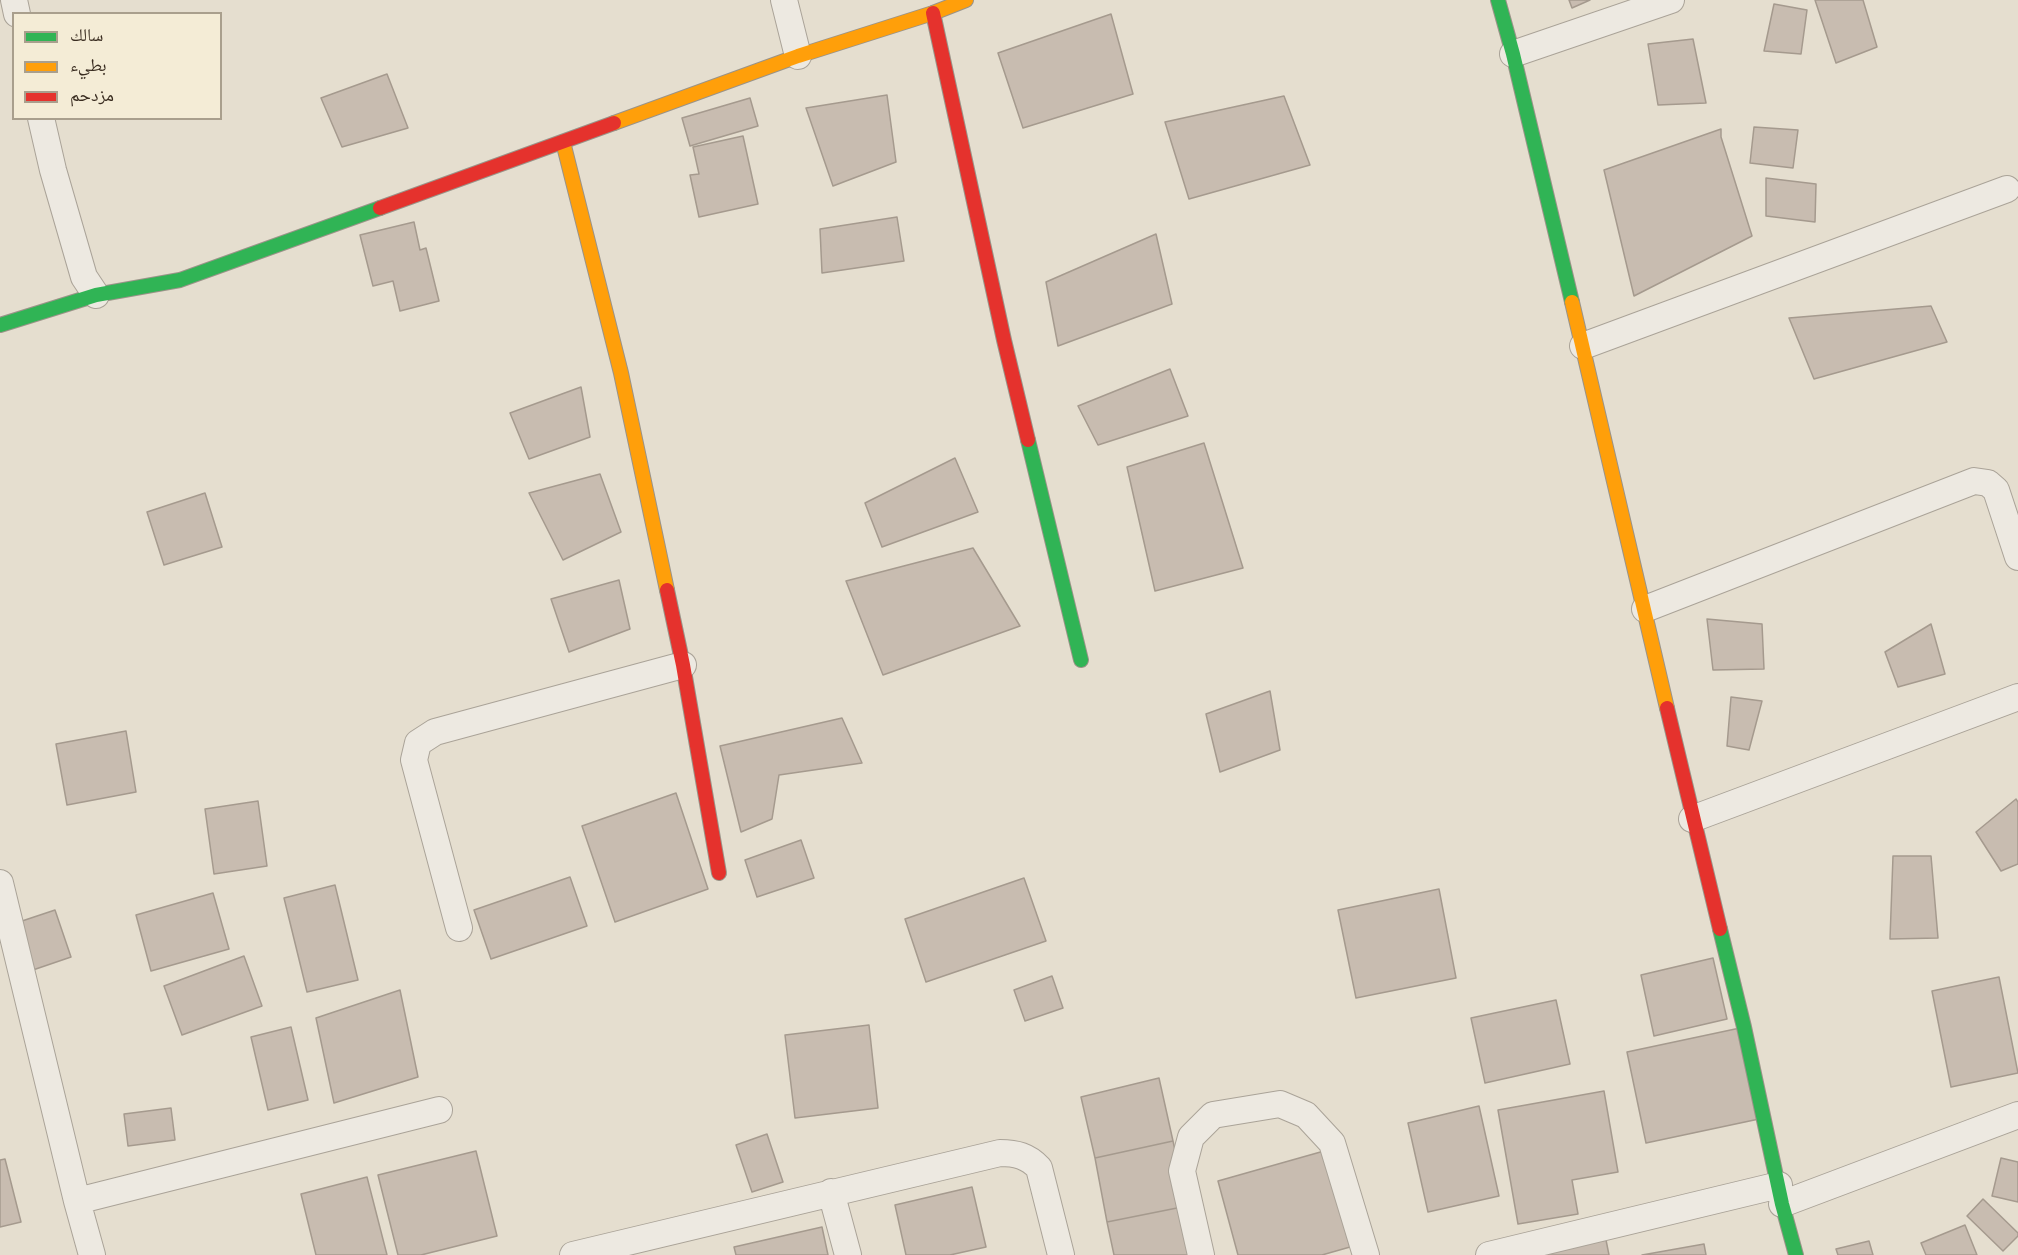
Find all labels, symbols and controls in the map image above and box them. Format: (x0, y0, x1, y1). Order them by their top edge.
legend (12, 12, 222, 120)
text: سالك (70, 23, 103, 46)
text: بطيء (70, 53, 107, 76)
text: مزدحم (70, 83, 114, 106)

